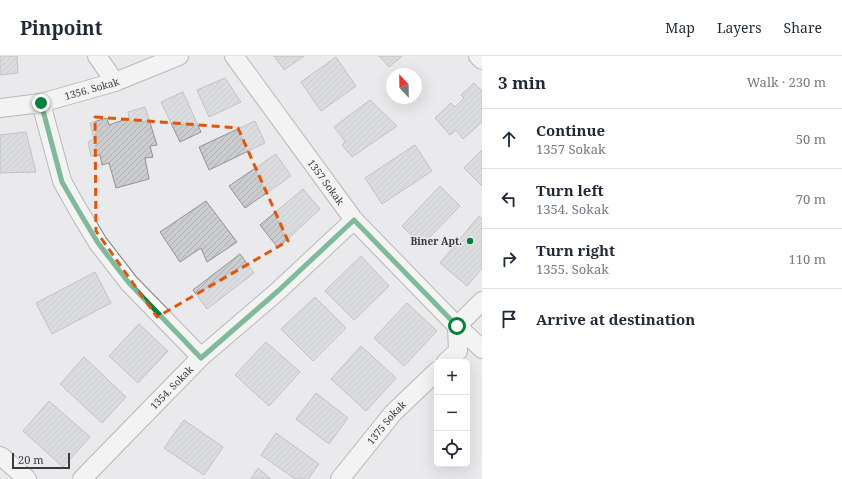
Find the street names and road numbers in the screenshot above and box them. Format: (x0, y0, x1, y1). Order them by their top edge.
street label: 1356. Sokak (63, 74, 121, 103)
street label: 1357 Sokak (305, 156, 348, 208)
street label: 1354. Sokak (147, 362, 196, 412)
street label: 1375 Sokak (363, 397, 409, 447)

